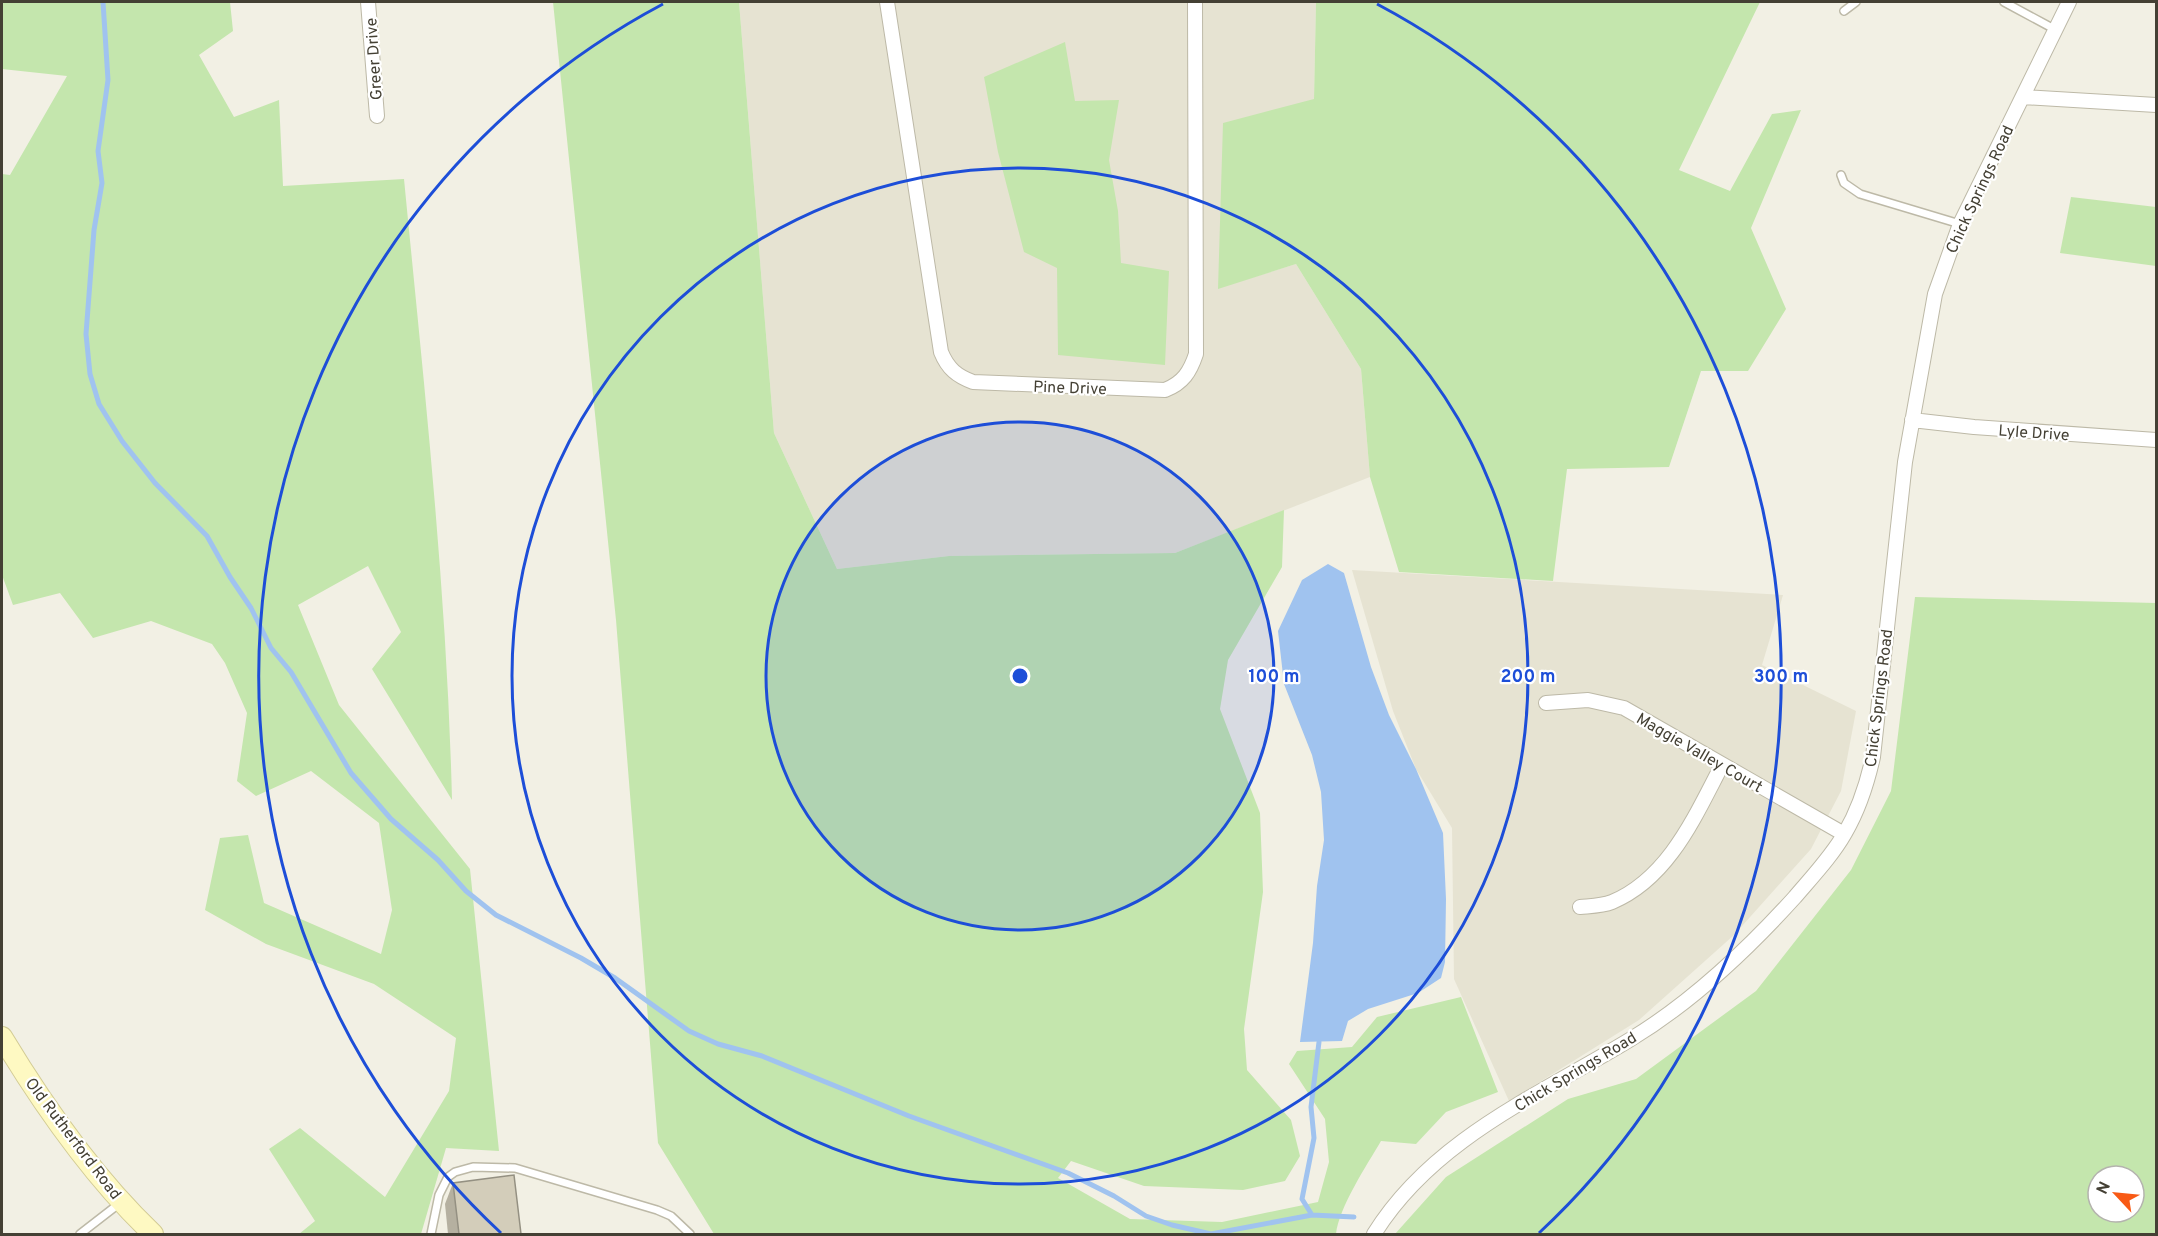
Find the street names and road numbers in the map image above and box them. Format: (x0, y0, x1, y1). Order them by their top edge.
street label: Greer Drive (362, 17, 388, 101)
street label: Chick Springs Road (1942, 123, 2019, 257)
street label: Pine Drive (1033, 378, 1107, 400)
street label: Lyle Drive (1998, 422, 2070, 446)
street label: Chick Springs Road (1862, 628, 1898, 768)
street label: Maggie Valley Court (1632, 709, 1766, 798)
street label: Chick Springs Road (1511, 1028, 1641, 1117)
street label: Old Rutherford Road (20, 1074, 125, 1204)

